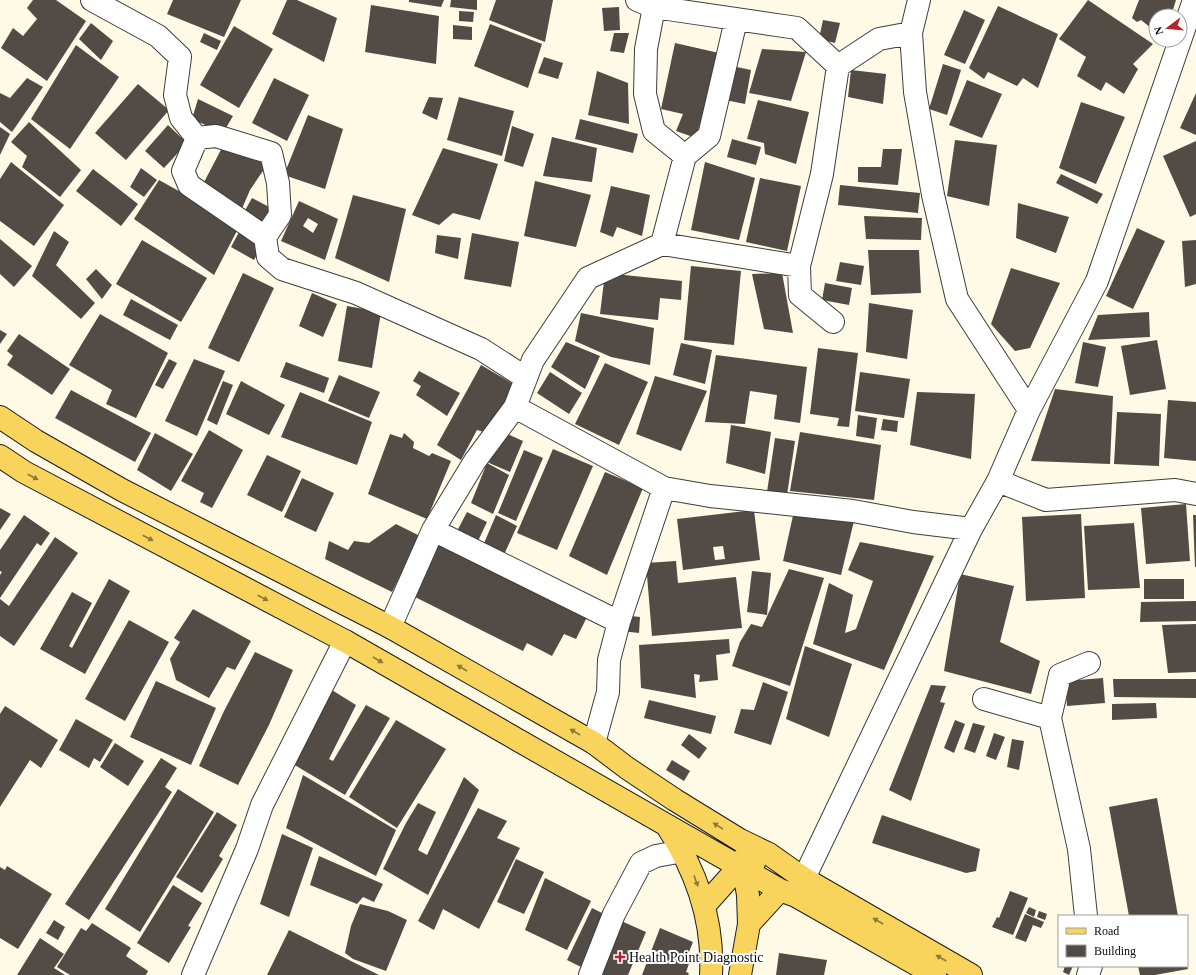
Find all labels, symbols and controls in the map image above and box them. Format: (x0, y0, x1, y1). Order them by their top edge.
north arrow (1148, 8, 1188, 48)
text: N (1152, 25, 1165, 36)
one-way arrow (27, 474, 39, 480)
one-way arrow (142, 534, 154, 541)
one-way arrow (257, 595, 269, 601)
one-way arrow (372, 656, 383, 663)
one-way arrow (456, 664, 468, 671)
one-way arrow (569, 728, 581, 735)
one-way arrow (712, 823, 724, 830)
one-way arrow (693, 875, 699, 887)
legend (1058, 915, 1188, 967)
one-way arrow (872, 917, 884, 924)
text: Road (1094, 924, 1119, 938)
text: Building (1094, 944, 1136, 958)
place label: Health Point Diagnostic (629, 950, 764, 965)
marker: Health Point Diagnostic (614, 951, 626, 963)
one-way arrow (936, 954, 947, 961)

